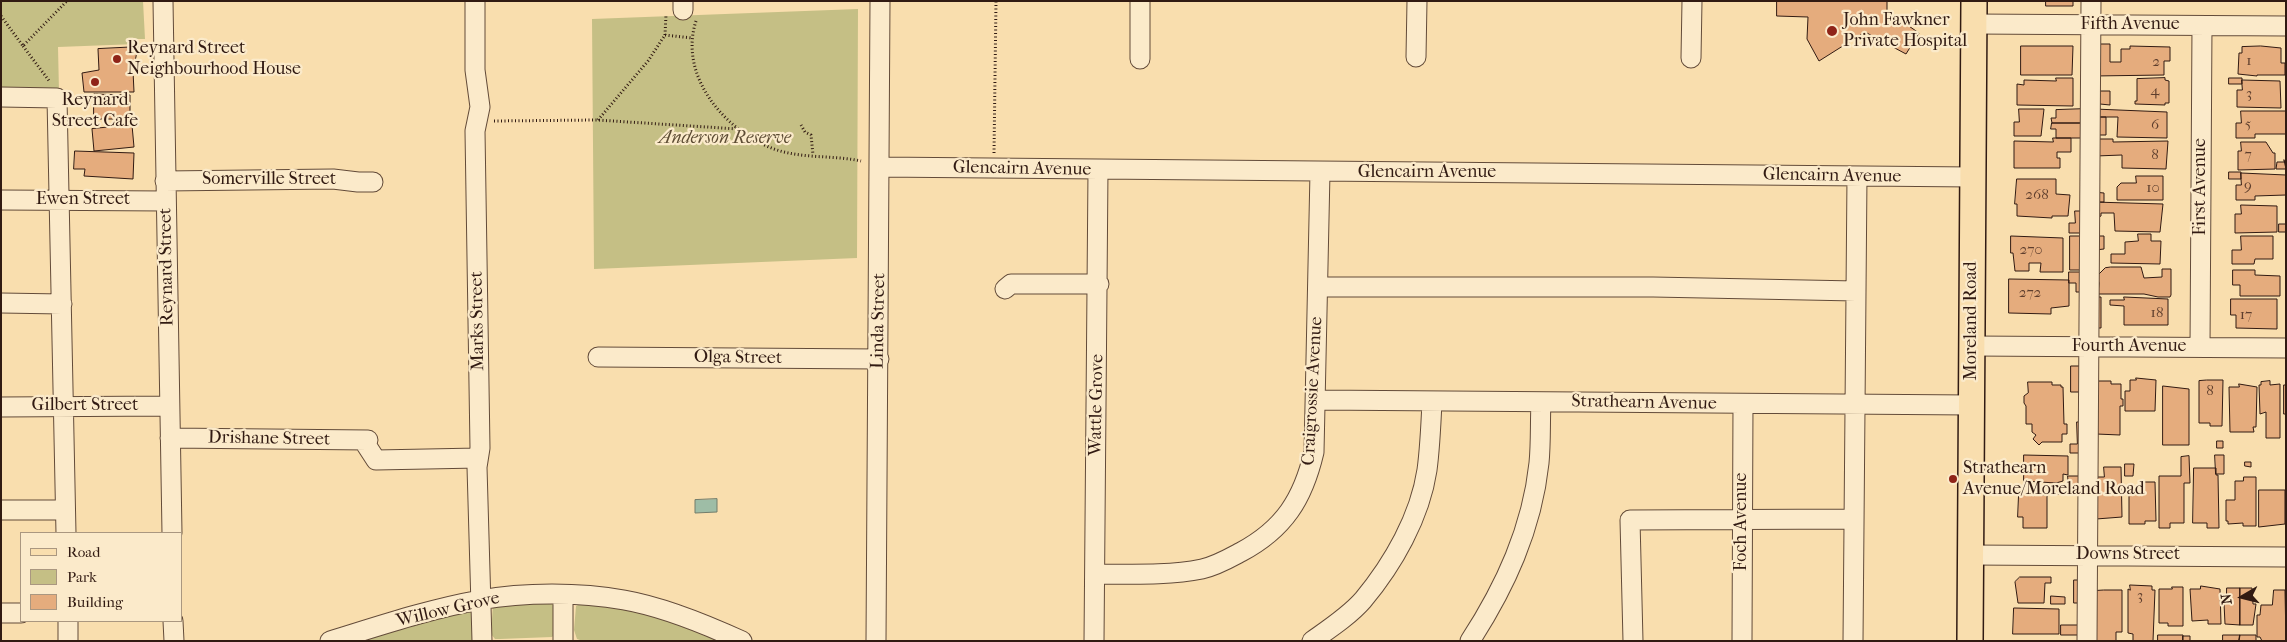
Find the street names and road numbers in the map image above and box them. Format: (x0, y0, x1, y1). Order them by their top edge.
street label: Fifth Avenue (2080, 14, 2180, 36)
street label: First Avenue (2190, 138, 2212, 236)
street label: Glencairn Avenue (953, 157, 1091, 181)
street label: Glencairn Avenue (1358, 162, 1496, 184)
street label: Glencairn Avenue (1763, 164, 1901, 188)
street label: Somerville Street (202, 169, 336, 191)
street label: Ewen Street (36, 189, 130, 211)
street label: Reynard Street (155, 208, 179, 326)
street label: Moreland Road (1961, 261, 1983, 381)
street label: Marks Street (466, 271, 490, 371)
street label: Linda Street (867, 273, 891, 369)
street label: Craigrossie Avenue (1298, 316, 1328, 466)
street label: Fourth Avenue (2072, 336, 2186, 358)
street label: Olga Street (694, 346, 782, 370)
street label: Wattle Grove (1085, 354, 1109, 456)
street label: Strathearn Avenue (1571, 391, 1717, 415)
street label: Gilbert Street (32, 395, 138, 417)
street label: Drishane Street (208, 427, 330, 451)
street label: Foch Avenue (1731, 473, 1753, 571)
street label: Downs Street (2076, 544, 2180, 566)
street label: Willow Grove (394, 588, 502, 632)

